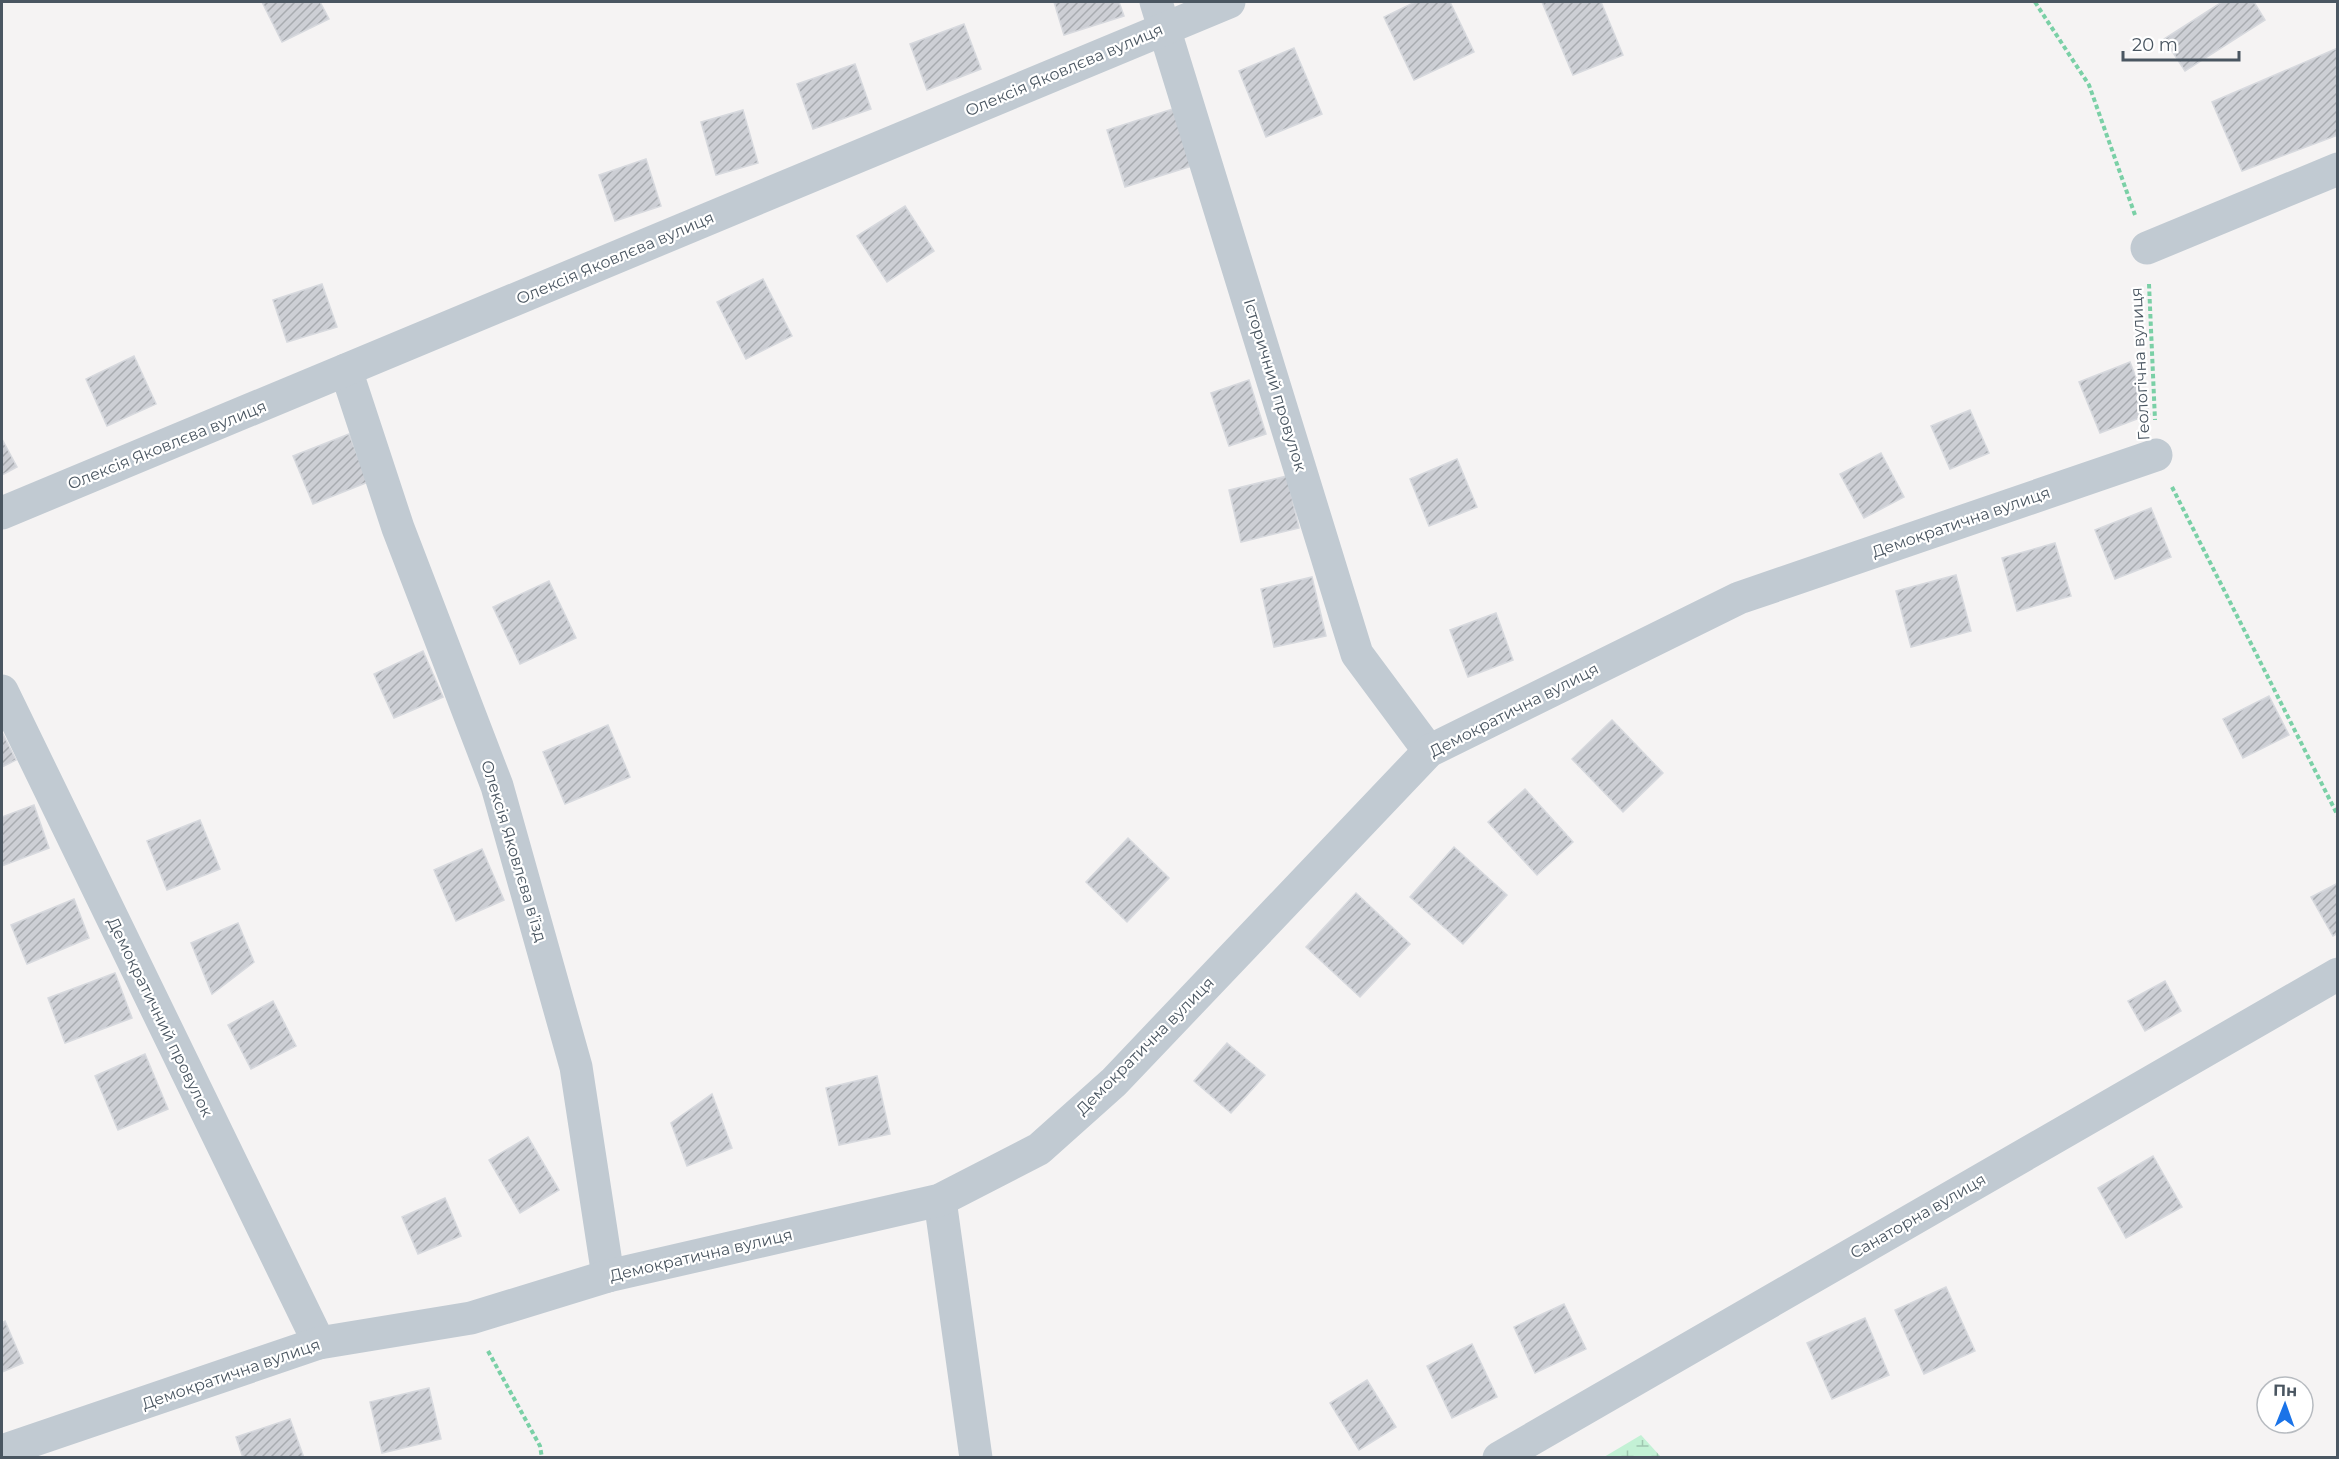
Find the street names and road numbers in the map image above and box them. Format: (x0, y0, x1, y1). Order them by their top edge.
street label: Олексія Яковлєва вулиця (962, 20, 1166, 120)
street label: Олексія Яковлєва вулиця (513, 208, 717, 308)
street label: Геологічна вулиця (2126, 287, 2154, 441)
street label: Історичний провулок (1240, 296, 1311, 474)
street label: Олексія Яковлєва вулиця (65, 396, 269, 494)
street label: Демократична вулиця (1869, 483, 2053, 561)
street label: Демократична вулиця (1426, 659, 1602, 761)
street label: Олексія Яковлєва в’їзд (477, 758, 551, 944)
street label: Демократичний провулок (103, 914, 217, 1121)
street label: Демократична вулиця (1072, 973, 1218, 1119)
street label: Санаторна вулиця (1847, 1169, 1989, 1263)
street label: Демократична вулиця (608, 1225, 794, 1285)
street label: Демократична вулиця (139, 1335, 323, 1413)

